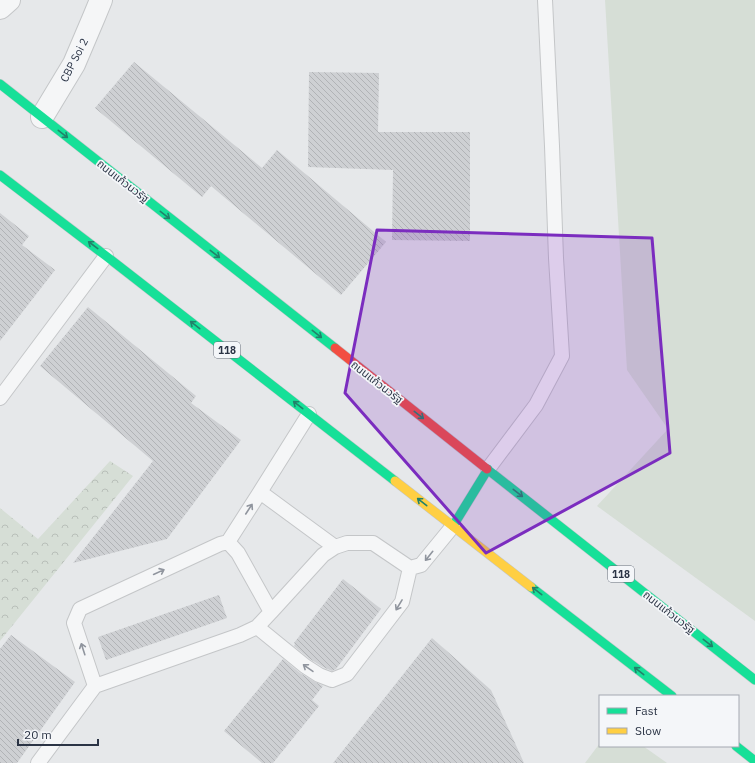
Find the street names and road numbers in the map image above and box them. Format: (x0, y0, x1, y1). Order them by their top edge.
street label: CBP Soi 2 (57, 36, 91, 84)
street label: ถนนแก้วนวรัฐ (94, 156, 152, 206)
road number: 118 (214, 342, 240, 358)
street label: ถนนแก้วนวรัฐ (348, 357, 406, 407)
road number: 118 (608, 566, 634, 582)
street label: ถนนแก้วนวรัฐ (640, 587, 698, 637)

